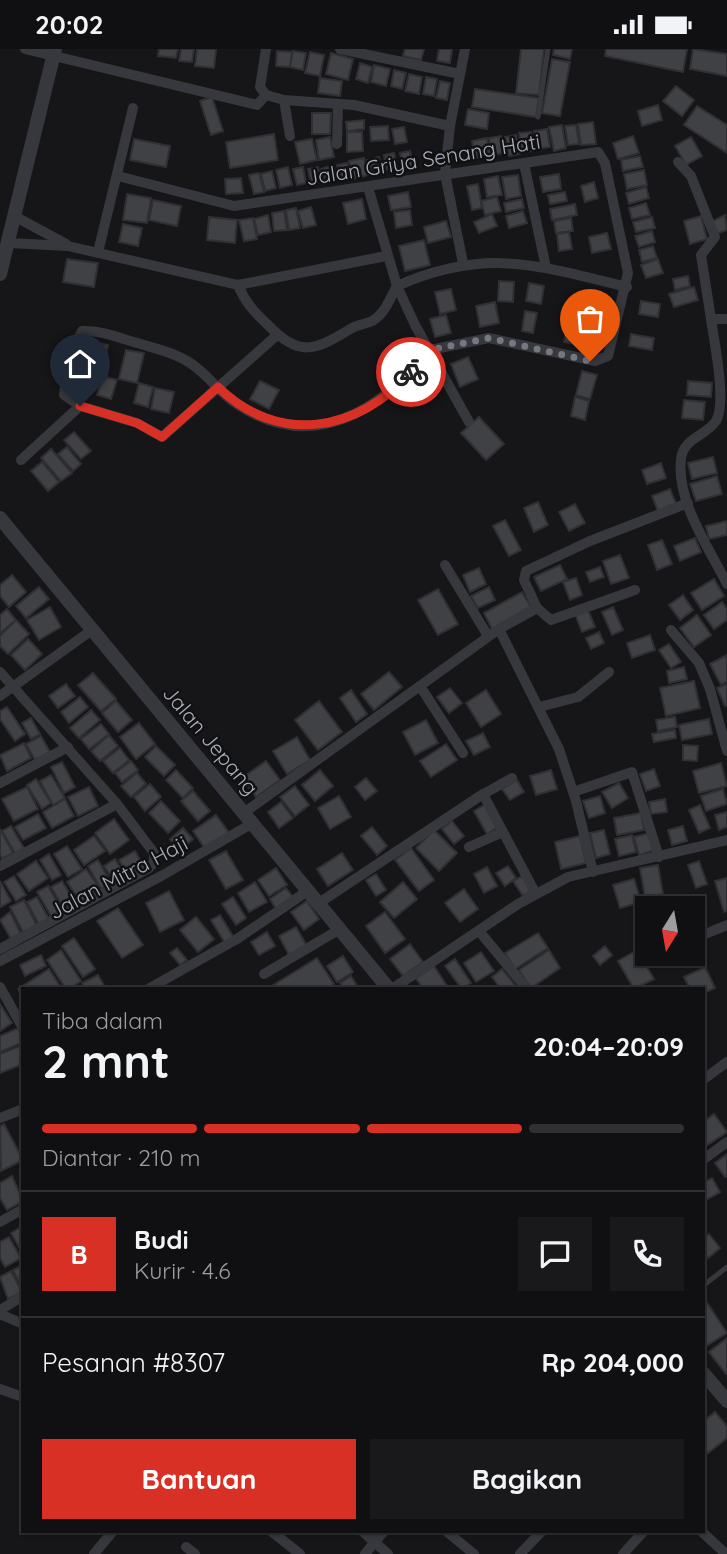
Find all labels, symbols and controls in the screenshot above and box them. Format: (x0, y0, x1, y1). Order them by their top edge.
text: 20:02 (35, 8, 104, 41)
street label: Jalan Griya Senang Hati (304, 128, 542, 190)
pin (560, 289, 620, 361)
icon: bag (571, 300, 609, 338)
pin (50, 334, 110, 406)
courier (376, 337, 446, 407)
icon: home (61, 345, 99, 383)
icon: bike (392, 353, 430, 391)
street label: Jalan Jepang (158, 680, 264, 800)
street label: Jalan Mitra Haji (44, 830, 192, 924)
north arrow (635, 896, 705, 966)
map controls (635, 896, 705, 966)
text: Tiba dalam (42, 1006, 163, 1035)
text: 20:04–20:09 (533, 1030, 684, 1063)
text: 2 mnt (42, 1032, 170, 1090)
text: Diantar · 210 m (42, 1143, 201, 1172)
button: chat (518, 1217, 592, 1291)
button: phone (610, 1217, 684, 1291)
text: Budi (134, 1223, 189, 1256)
text: B (70, 1238, 88, 1271)
text: Kurir · 4.6 (134, 1256, 231, 1285)
text: Pesanan #8307 (42, 1346, 225, 1379)
text: Rp 204,000 (541, 1346, 684, 1379)
button: Bantuan (42, 1439, 356, 1519)
button: Bagikan (370, 1439, 684, 1519)

